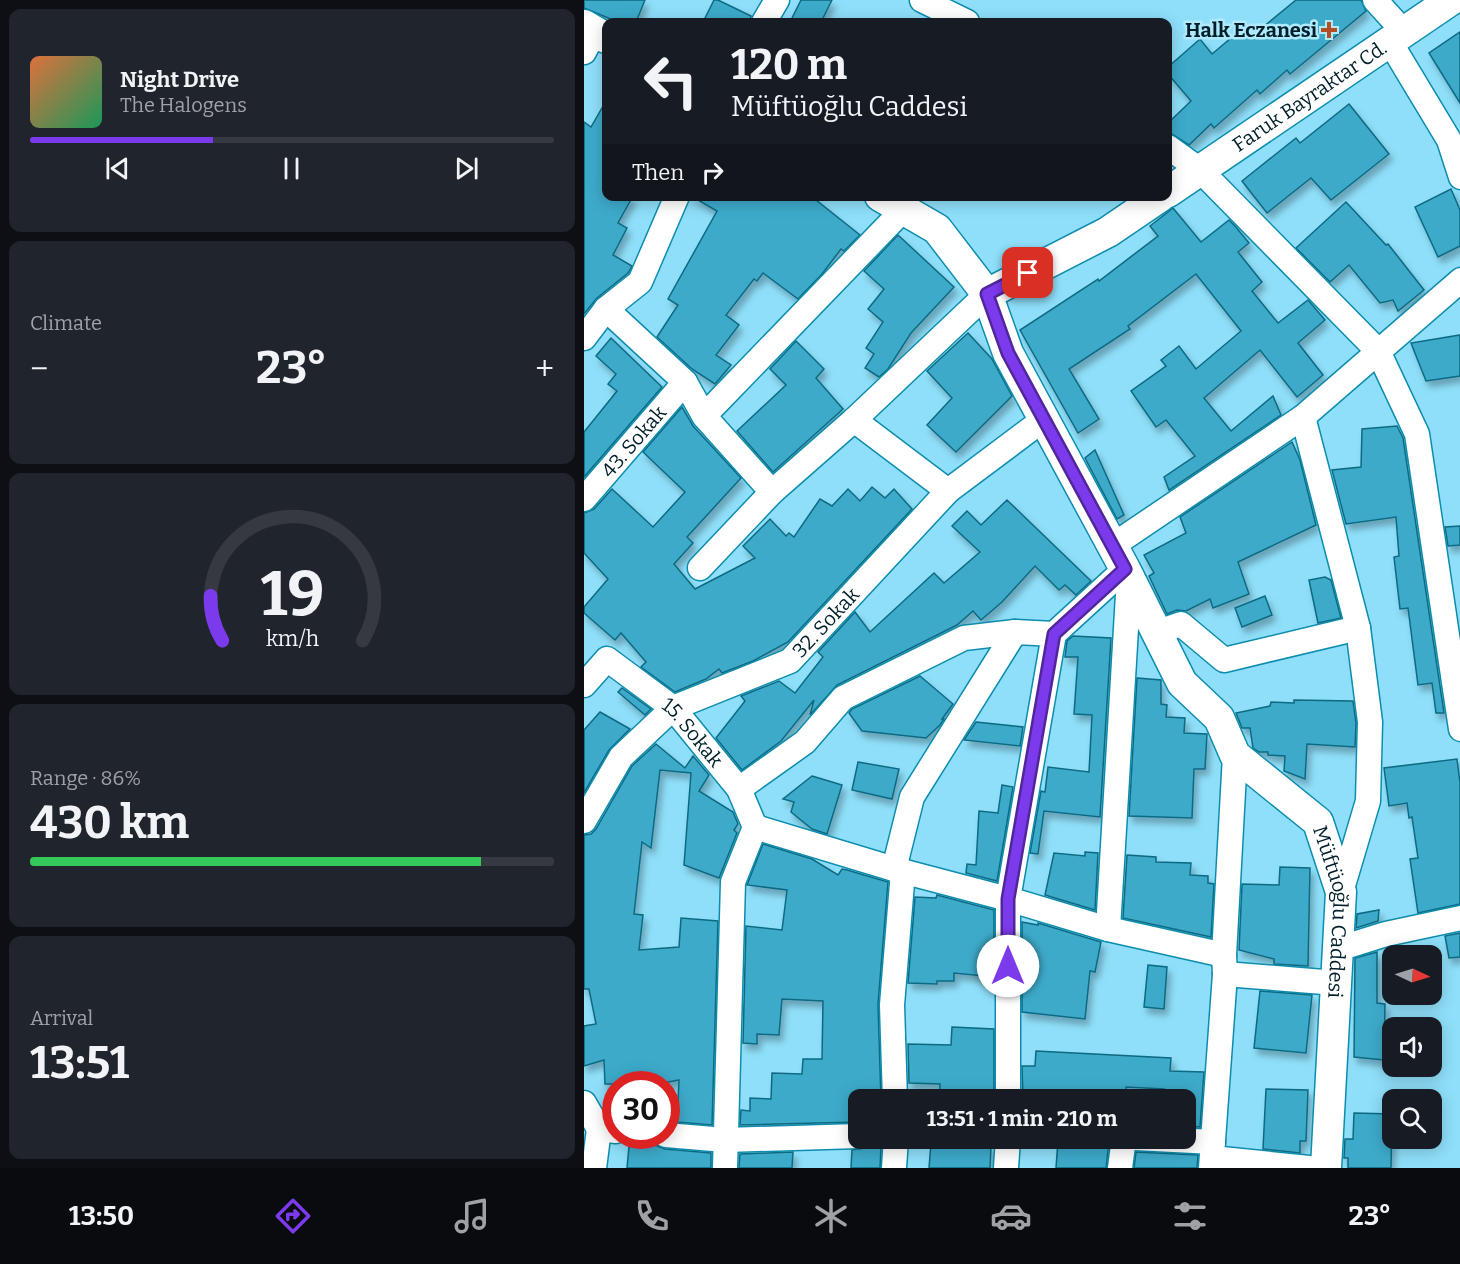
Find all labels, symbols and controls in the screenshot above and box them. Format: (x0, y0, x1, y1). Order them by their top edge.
place label: Halk Eczanesi (1185, 18, 1318, 42)
marker: Halk Eczanesi (1322, 23, 1336, 37)
street label: Faruk Bayraktar Cd. (1228, 35, 1391, 157)
text: 120 m (731, 40, 847, 90)
icon: left (632, 42, 710, 120)
text: Night Drive (120, 66, 239, 93)
text: Müftüoğlu Caddesi (731, 91, 968, 123)
text: The Halogens (120, 93, 247, 117)
icon: previous (101, 152, 134, 185)
icon: pause (275, 152, 308, 185)
icon: next (450, 152, 483, 185)
icon: right (696, 156, 729, 189)
text: Then (632, 159, 684, 186)
pin (1002, 247, 1053, 298)
icon: arrive (1011, 256, 1044, 289)
text: Climate (30, 311, 102, 335)
text: 23° (256, 341, 327, 395)
text: − (30, 349, 48, 389)
text: + (535, 349, 554, 389)
street label: 43. Sokak (596, 400, 672, 482)
text: 19 (260, 557, 324, 632)
street label: 32. Sokak (787, 582, 865, 662)
text: km/h (265, 626, 319, 652)
street label: 15. Sokak (658, 692, 729, 772)
text: Range · 86% (30, 766, 141, 790)
text: 430 km (30, 796, 189, 850)
street label: Müftüoğlu Caddesi (1308, 823, 1353, 999)
position arrow (976, 934, 1040, 998)
north arrow (1382, 945, 1442, 1005)
map controls (1382, 945, 1442, 1149)
text: Arrival (30, 1006, 93, 1030)
button: sound (1382, 1017, 1442, 1077)
text: 13:51 (30, 1036, 129, 1090)
speed limit sign: 30 (602, 1071, 680, 1149)
button: search (1382, 1089, 1442, 1149)
text: 13:51 · 1 min · 210 m (926, 1105, 1118, 1132)
icon: directions (272, 1195, 314, 1237)
icon: music (451, 1195, 493, 1237)
icon: phone (631, 1195, 673, 1237)
icon: climate (810, 1195, 852, 1237)
icon: car (990, 1195, 1032, 1237)
icon: filters (1169, 1195, 1211, 1237)
text: 13:50 (69, 1200, 134, 1232)
text: 23° (1349, 1200, 1391, 1232)

